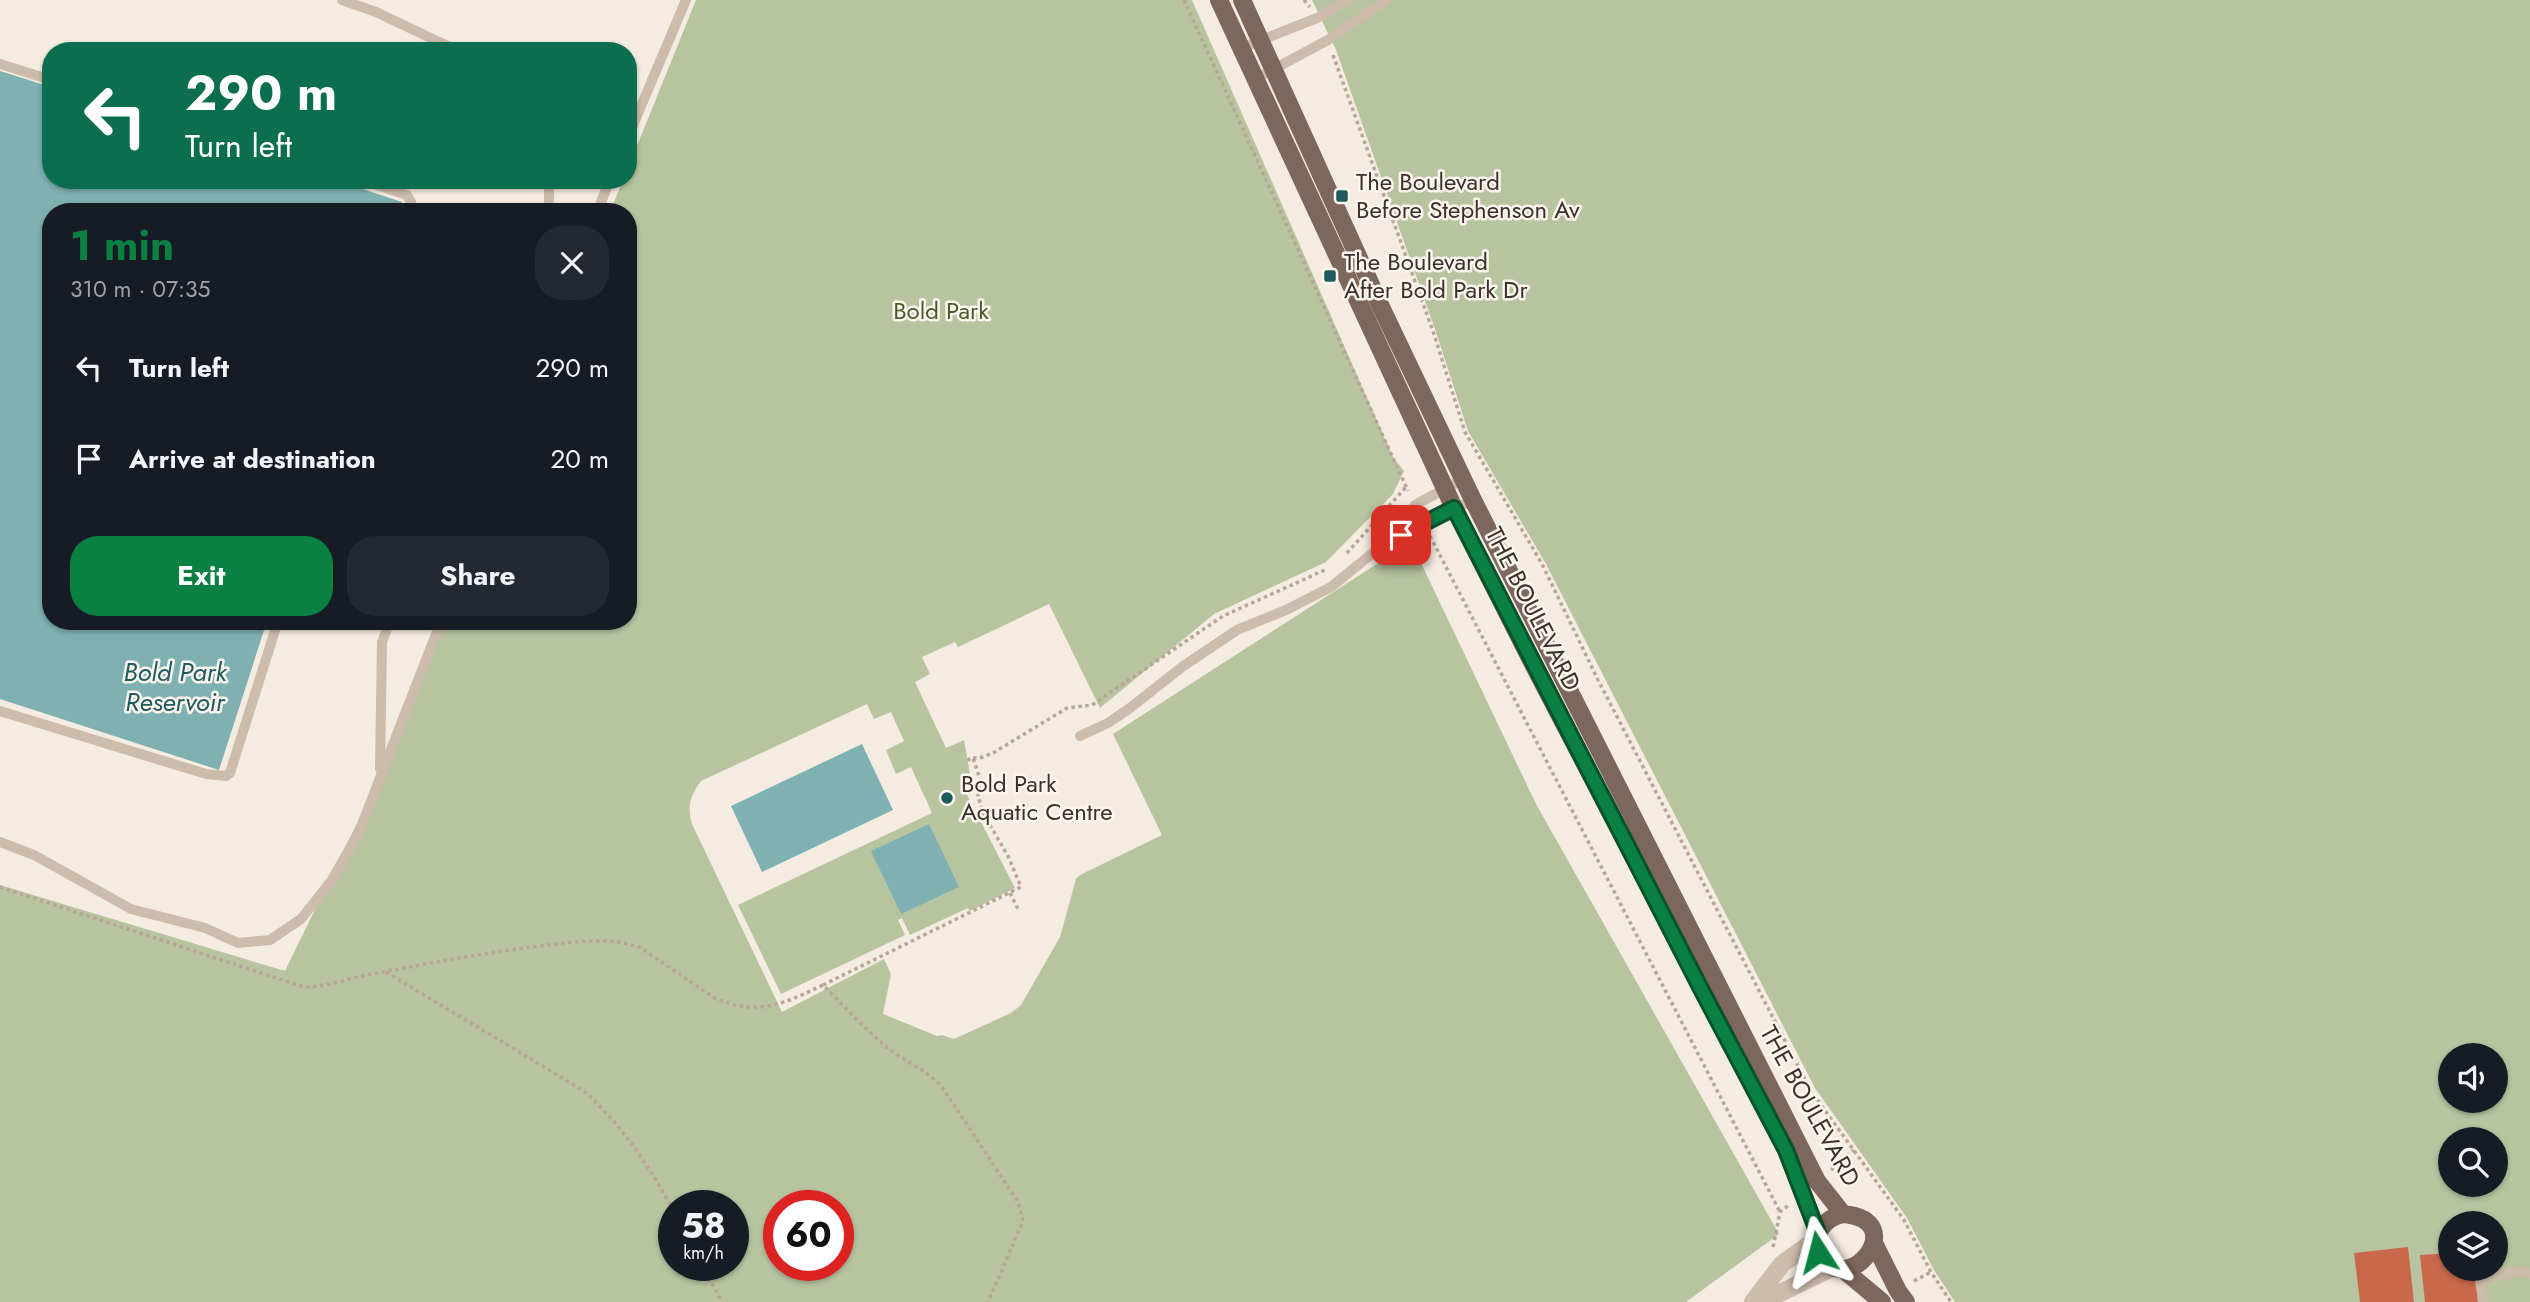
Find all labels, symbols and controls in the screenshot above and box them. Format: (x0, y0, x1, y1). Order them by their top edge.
text: 290 m (185, 58, 337, 128)
icon: left (70, 70, 161, 161)
text: Turn left (185, 123, 292, 169)
place label: The Boulevard Before Stephenson Av (1356, 164, 1580, 227)
marker: The Boulevard Before Stephenson Av (1334, 188, 1350, 204)
text: 1 min (70, 215, 174, 276)
button: close (535, 226, 609, 300)
place label: The Boulevard After Bold Park Dr (1344, 244, 1528, 307)
marker: The Boulevard After Bold Park Dr (1322, 268, 1338, 284)
text: 310 m · 07:35 (70, 272, 211, 306)
park label: Bold Park (893, 293, 989, 328)
icon: left (70, 349, 108, 387)
text: Turn left (129, 349, 229, 387)
text: 290 m (536, 349, 609, 387)
icon: arrive (70, 440, 108, 478)
text: Arrive at destination (129, 440, 376, 478)
text: 20 m (551, 440, 609, 478)
pin (1371, 505, 1431, 565)
icon: arrive (1382, 516, 1420, 554)
street label: THE BOULEVARD (1477, 521, 1590, 697)
button: Exit (70, 536, 333, 616)
button: Share (347, 536, 609, 616)
water label: Bold Park Reservoir (123, 653, 228, 721)
place label: Bold Park Aquatic Centre (961, 766, 1113, 829)
marker: Bold Park Aquatic Centre (939, 790, 955, 806)
street label: THE BOULEVARD (1752, 1019, 1869, 1193)
map controls (2438, 1043, 2508, 1281)
button: sound (2438, 1043, 2508, 1113)
button: search (2438, 1127, 2508, 1197)
speed limit sign: 60 (763, 1190, 854, 1281)
text: 58 (681, 1201, 726, 1251)
button: layers (2438, 1211, 2508, 1281)
position arrow (1781, 1215, 1855, 1289)
text: km/h (683, 1240, 724, 1266)

